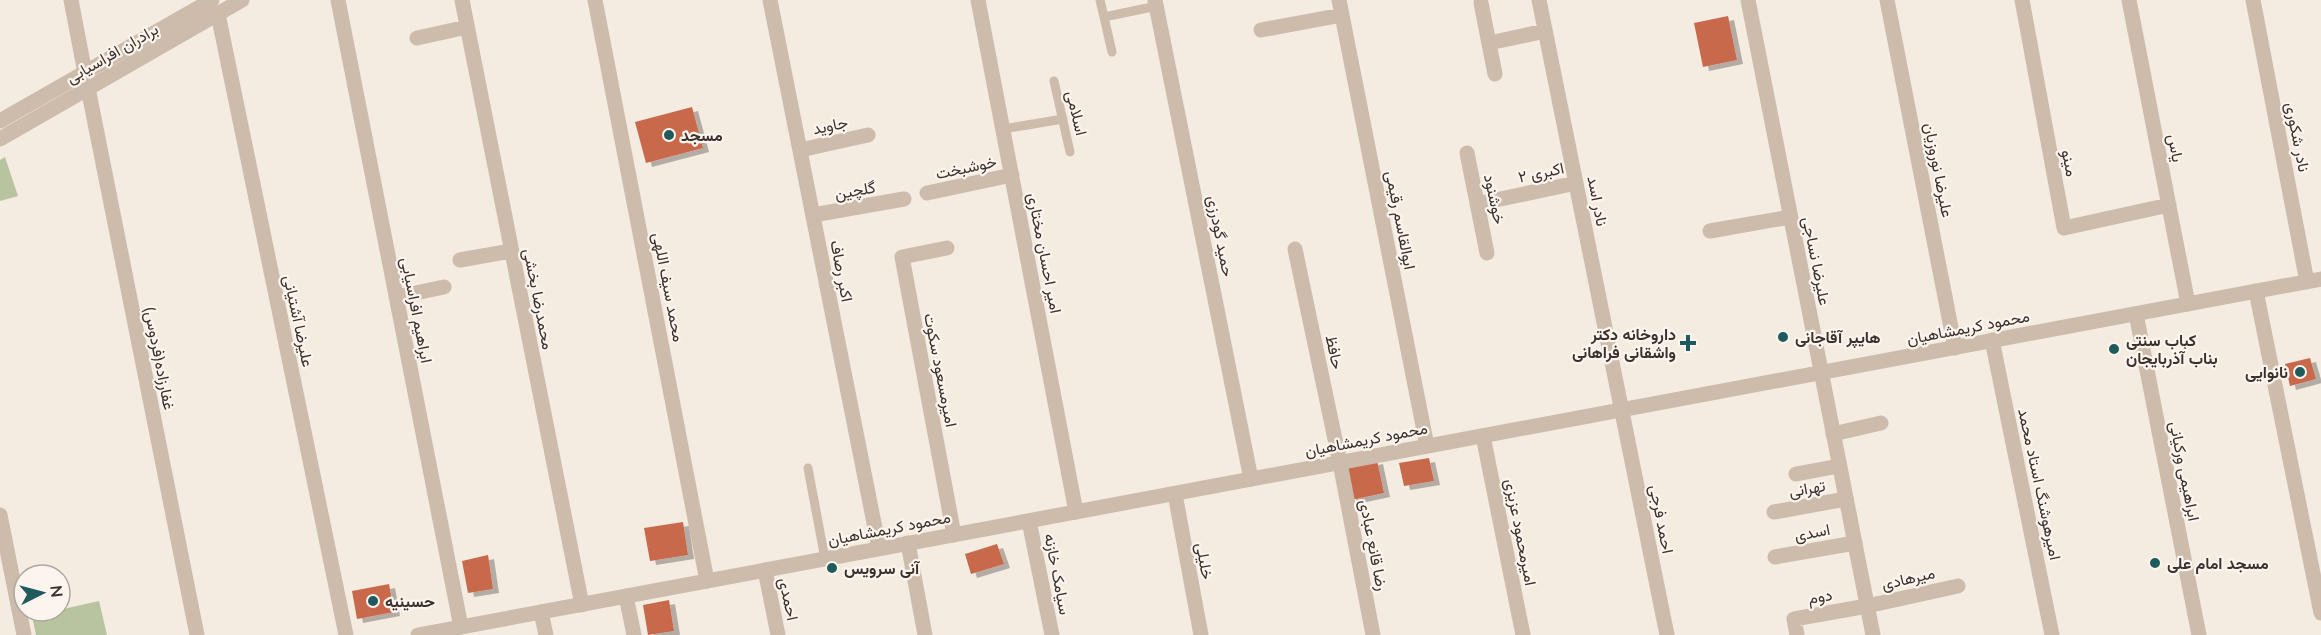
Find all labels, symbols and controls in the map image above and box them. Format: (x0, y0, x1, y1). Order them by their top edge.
street label: برادران افراسیابی (62, 19, 163, 89)
street label: اسلامی (1060, 89, 1092, 138)
street label: نادر شکوری (2279, 100, 2315, 174)
street label: جاوید (811, 111, 850, 140)
street label: علیرضا نوروزیان (1918, 121, 1958, 219)
place label: مسجد (681, 125, 723, 147)
marker: مسجد (662, 128, 676, 142)
street label: یاس (2162, 132, 2188, 164)
street label: مینو (2056, 148, 2082, 178)
street label: خوشبخت (934, 151, 999, 185)
street label: اکبری ۲ (1516, 157, 1566, 189)
street label: ابوالقاسم رقیمی (1380, 169, 1420, 271)
street label: خوشنود (1478, 172, 1510, 227)
street label: نادر اسد (1581, 174, 1613, 228)
street label: گلچین (833, 177, 877, 205)
street label: امیر احسان مختاری (1022, 191, 1067, 315)
street label: حمید گودرزی (1201, 194, 1239, 279)
street label: علیرضا نساجی (1797, 215, 1835, 307)
street label: محمد سیف اللهی (647, 231, 689, 344)
street label: اکبر رصاف (824, 239, 858, 304)
street label: محمدرضا بخشی (517, 247, 559, 352)
street label: ابراهیم افراسیابی (395, 255, 437, 365)
street label: علیرضا آشتیانی (278, 273, 318, 369)
street label: غفارزاده(فردوس) (138, 305, 180, 412)
street label: محمود کریمشاهیان (1905, 305, 2031, 351)
street label: امیرمسعود سکوت (918, 311, 962, 429)
place label: داروخانه دکتر واشقانی فراهانی (1572, 324, 1676, 364)
place label: هایپر آقاجانی (1795, 327, 1881, 349)
marker: هایپر آقاجانی (1776, 330, 1790, 344)
place label: کباب سنتی بناب آذربایجان (2126, 330, 2218, 370)
street label: حافظ (1320, 333, 1348, 372)
marker: داروخانه دکتر واشقانی فراهانی (1681, 336, 1695, 350)
marker: کباب سنتی بناب آذربایجان (2107, 342, 2121, 356)
place label: نانوایی (2245, 362, 2288, 384)
marker: نانوایی (2293, 365, 2307, 379)
street label: امیرهوشنگ استاد محمد (2012, 406, 2066, 562)
street label: محمود کریمشاهیان (1303, 417, 1429, 463)
street label: ابراهیمی ورکیانی (2164, 419, 2204, 523)
street label: تهرانی (1787, 475, 1827, 503)
street label: امیرمحمود عزیزی (1499, 477, 1541, 588)
street label: احمد فرجی (1644, 483, 1678, 555)
street label: رضا قانع عبادی (1353, 498, 1393, 593)
street label: محمود کریمشاهیان (826, 506, 952, 552)
street label: اسدی (1792, 519, 1832, 547)
street label: سیامک خازنه (1038, 532, 1076, 617)
street label: خلیلی (1190, 541, 1218, 582)
place label: مسجد امام علی (2167, 553, 2269, 575)
marker: مسجد امام علی (2148, 556, 2162, 570)
place label: آنی سرویس (844, 558, 921, 580)
marker: آنی سرویس (825, 561, 839, 575)
street label: میرهادی (1879, 562, 1937, 596)
north arrow (12, 563, 72, 623)
street label: احمدی (773, 576, 803, 623)
text: N (44, 584, 67, 599)
street label: دوم (1806, 584, 1834, 610)
place label: حسینیه (385, 591, 435, 613)
marker: حسینیه (366, 594, 380, 608)

